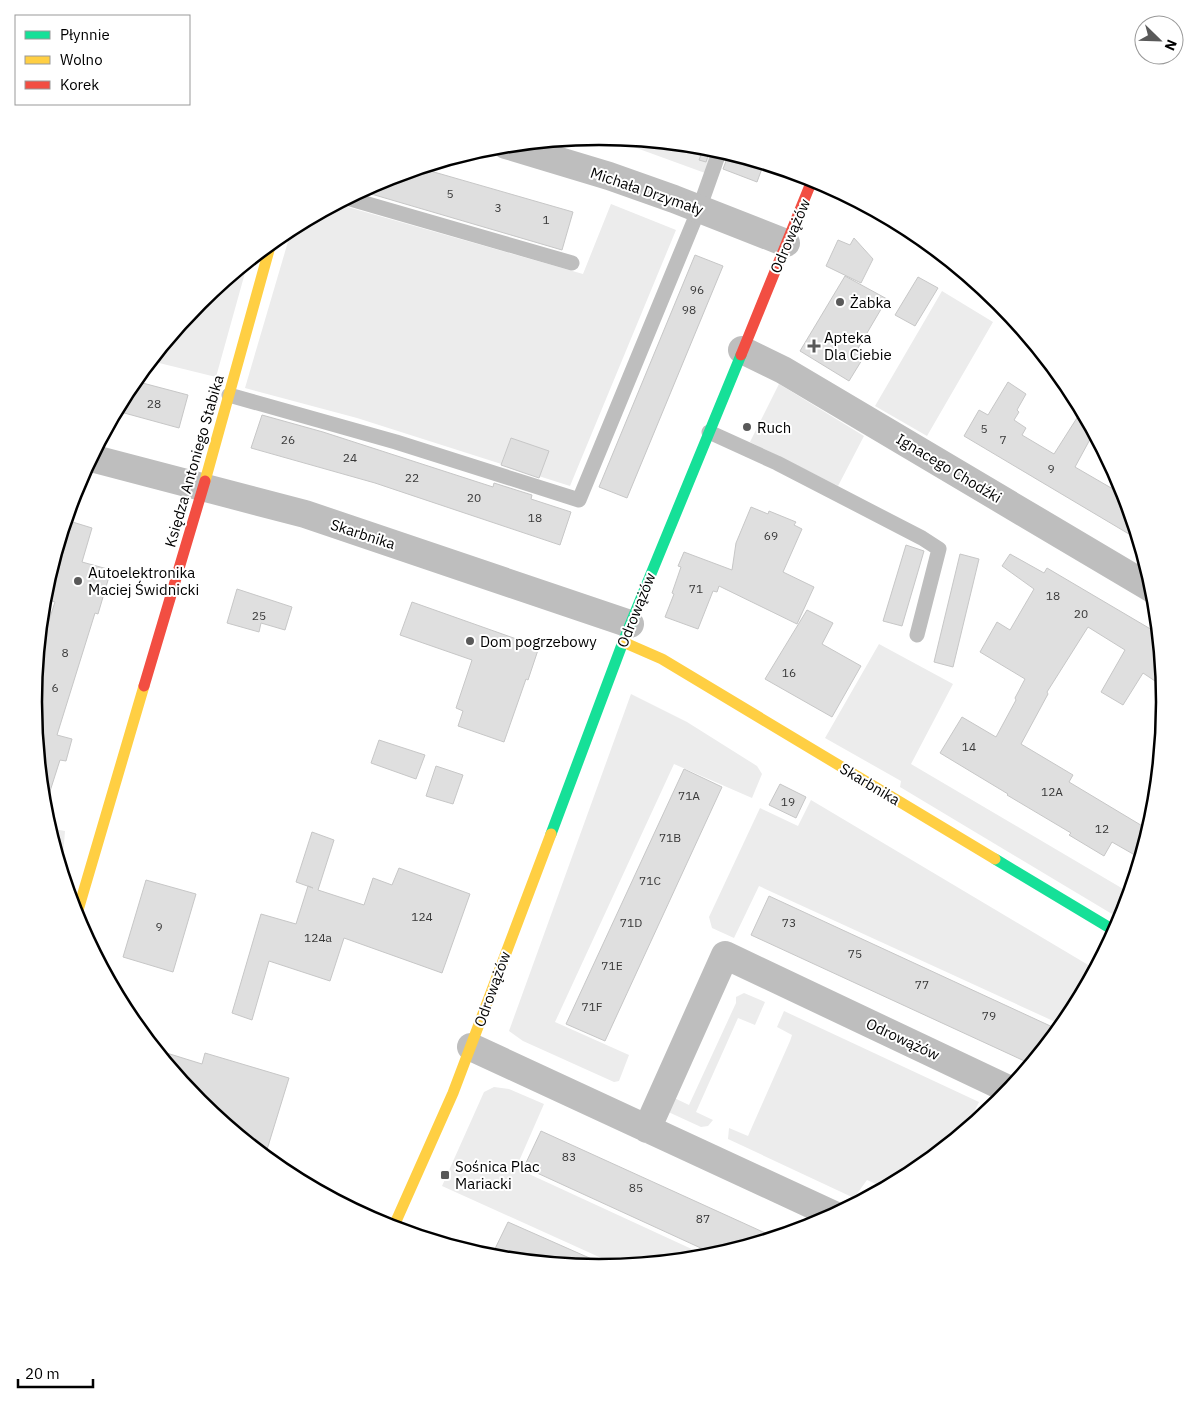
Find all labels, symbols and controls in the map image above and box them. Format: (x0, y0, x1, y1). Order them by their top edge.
legend (15, 15, 190, 105)
north arrow (1134, 15, 1184, 65)
text: Płynnie (60, 25, 110, 44)
text: N (1161, 37, 1181, 53)
text: Wolno (60, 50, 103, 69)
text: Korek (60, 75, 99, 94)
street label: Michała Drzymały (588, 163, 707, 219)
house number: 5 (446, 186, 454, 201)
street label: Odrowążów (766, 195, 814, 276)
house number: 3 (494, 200, 502, 215)
house number: 1 (542, 212, 550, 227)
house number: 96 (690, 282, 704, 297)
place label: Żabka (850, 293, 891, 312)
marker: Żabka (834, 296, 846, 308)
house number: 98 (682, 302, 696, 317)
place label: Apteka Dla Ciebie (824, 328, 892, 364)
marker: Apteka Dla Ciebie (808, 340, 820, 352)
street label: Księdza Antoniego Stabika (160, 373, 228, 549)
house number: 28 (147, 396, 161, 411)
place label: Ruch (757, 418, 791, 437)
marker: Ruch (741, 421, 753, 433)
house number: 5 (980, 421, 988, 436)
street label: Ignacego Chodźki (893, 429, 1005, 507)
house number: 26 (281, 432, 295, 447)
house number: 7 (999, 432, 1007, 447)
house number: 24 (343, 450, 357, 465)
house number: 9 (1047, 461, 1055, 476)
house number: 22 (405, 470, 419, 485)
house number: 20 (467, 490, 481, 505)
house number: 18 (528, 510, 542, 525)
street label: Skarbnika (328, 515, 398, 553)
house number: 69 (764, 528, 778, 543)
place label: Autoelektronika Maciej Świdnicki (88, 563, 199, 599)
street label: Odrowążów (612, 569, 660, 650)
marker: Autoelektronika Maciej Świdnicki (72, 575, 84, 587)
house number: 71 (689, 581, 703, 596)
house number: 18 (1046, 588, 1060, 603)
house number: 20 (1074, 606, 1088, 621)
house number: 25 (252, 608, 266, 623)
place label: Dom pogrzebowy (480, 632, 597, 651)
marker: Dom pogrzebowy (464, 635, 476, 647)
house number: 8 (61, 645, 69, 660)
house number: 16 (782, 665, 796, 680)
house number: 6 (51, 680, 59, 695)
house number: 14 (962, 739, 976, 754)
street label: Skarbnika (836, 759, 904, 809)
house number: 12A (1041, 784, 1063, 799)
house number: 71A (678, 788, 700, 803)
house number: 19 (781, 794, 795, 809)
house number: 12 (1095, 821, 1109, 836)
house number: 71B (659, 830, 681, 845)
house number: 71C (639, 873, 661, 888)
house number: 124 (411, 909, 433, 924)
house number: 71D (620, 915, 642, 930)
house number: 73 (782, 915, 796, 930)
house number: 9 (155, 919, 163, 934)
house number: 124a (304, 930, 333, 945)
house number: 75 (848, 946, 862, 961)
street label: Odrowążów (470, 948, 515, 1029)
house number: 71E (601, 958, 623, 973)
house number: 77 (915, 977, 929, 992)
house number: 71F (581, 999, 603, 1014)
house number: 79 (982, 1008, 996, 1023)
street label: Odrowążów (863, 1014, 943, 1065)
house number: 83 (562, 1149, 576, 1164)
place label: Sośnica Plac Mariacki (455, 1157, 540, 1193)
marker: Sośnica Plac Mariacki (439, 1169, 451, 1181)
house number: 85 (629, 1180, 643, 1195)
house number: 87 (696, 1211, 710, 1226)
scale bar (18, 1356, 92, 1388)
text: 20 m (25, 1364, 60, 1383)

